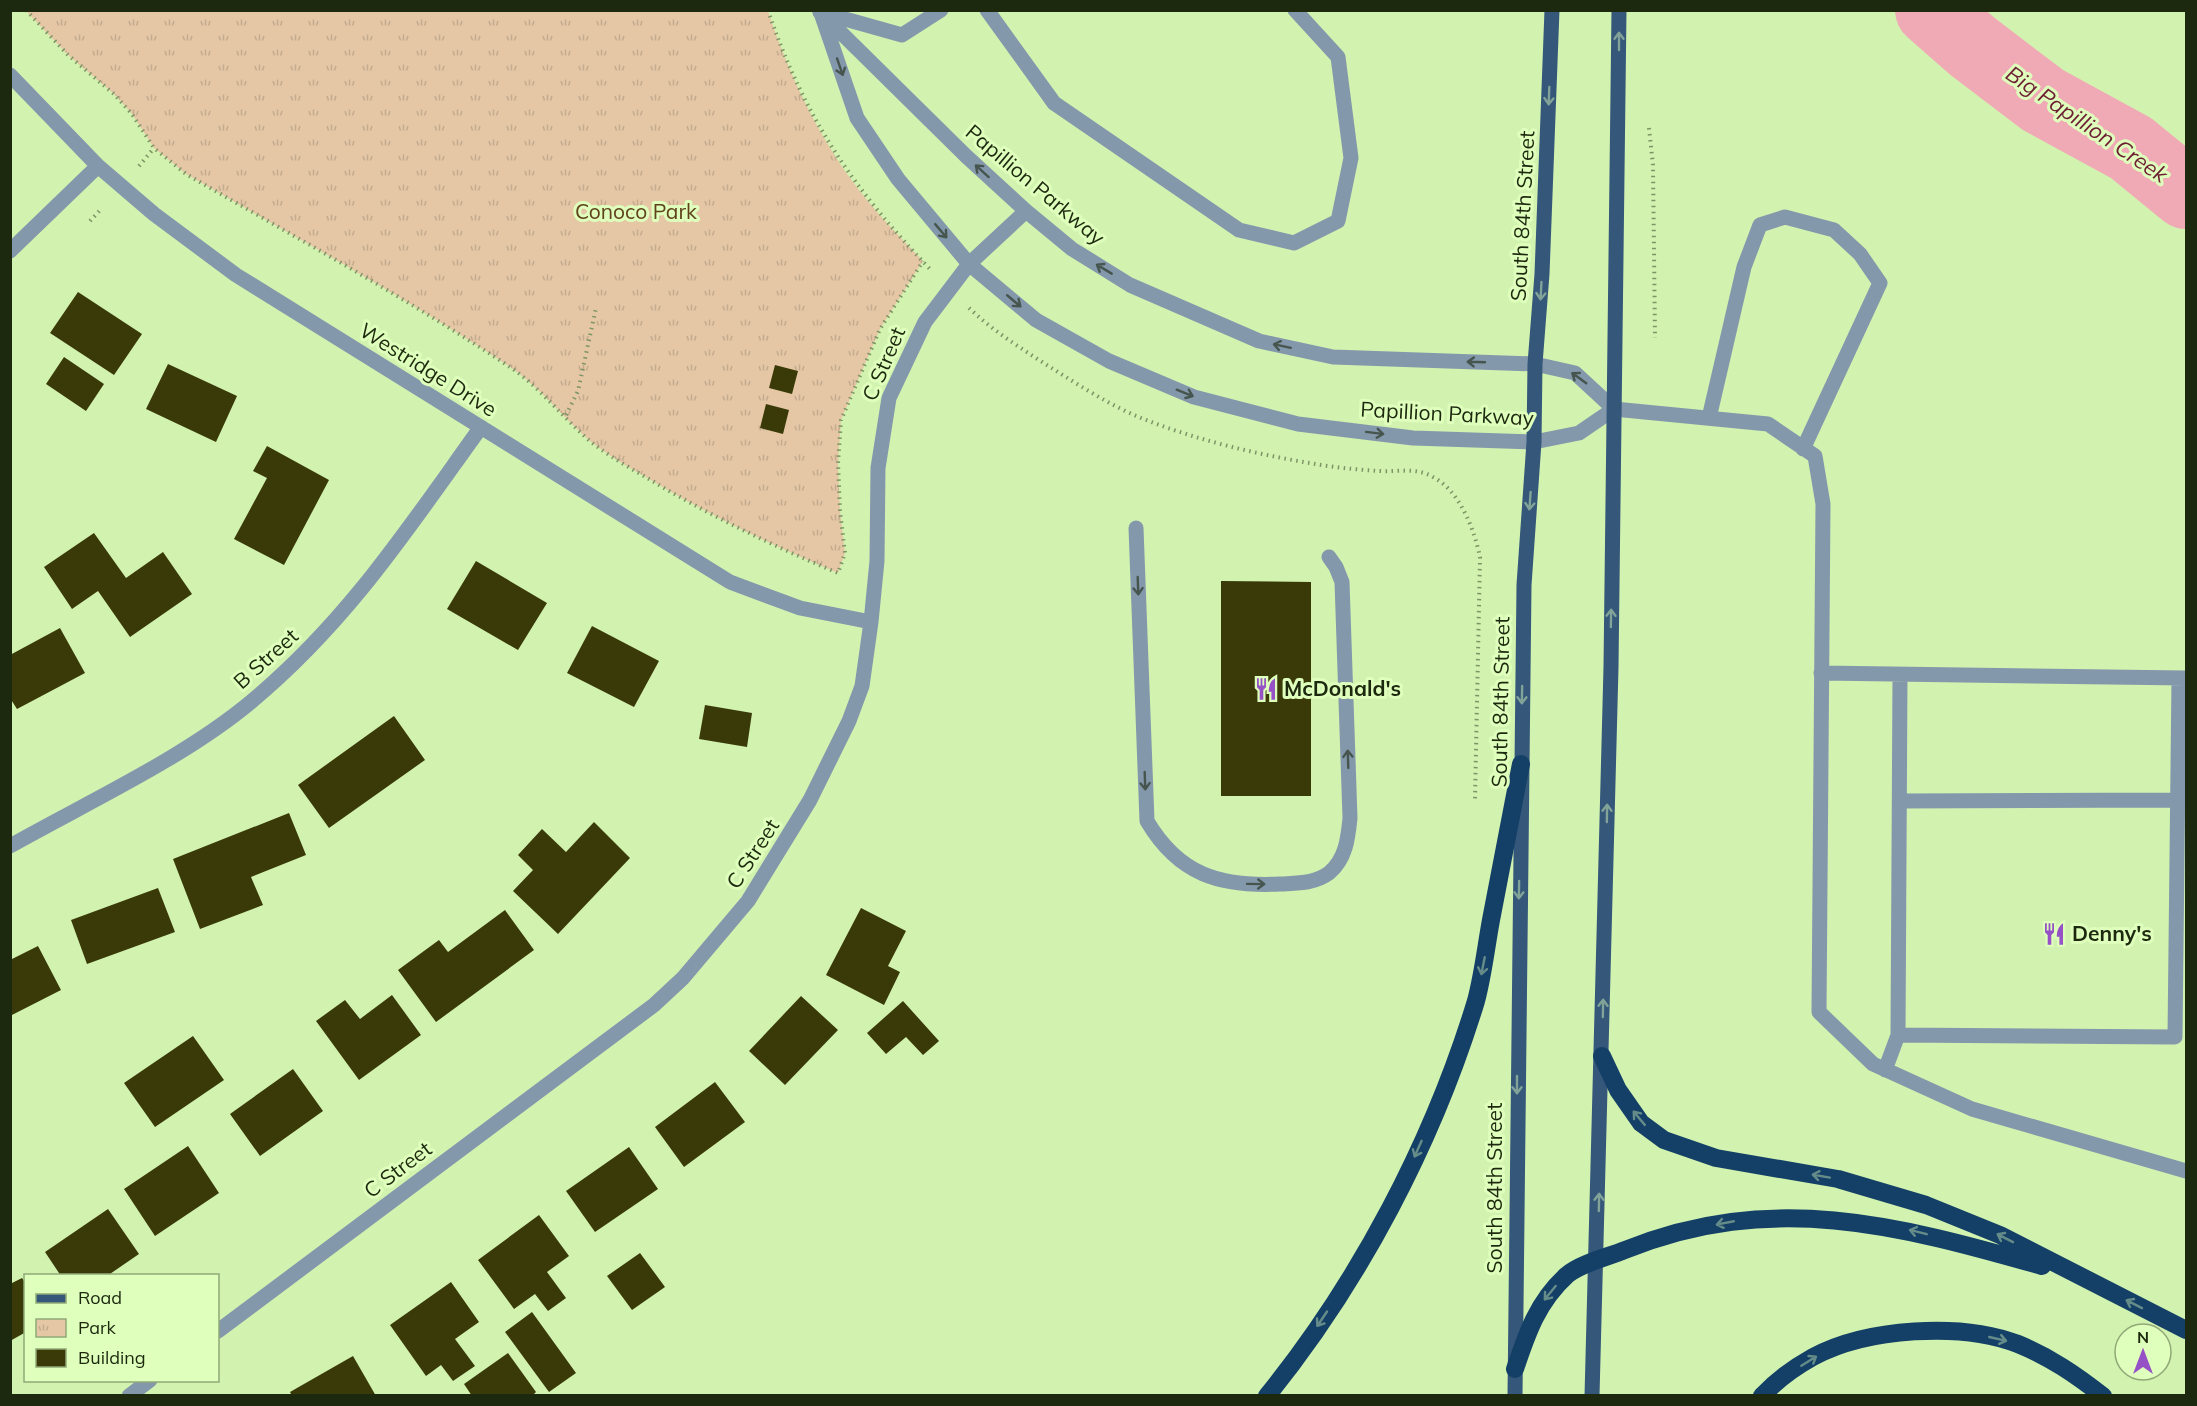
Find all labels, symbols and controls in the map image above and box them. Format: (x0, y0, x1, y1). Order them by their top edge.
one-way arrow (1613, 31, 1625, 51)
one-way arrow (835, 57, 846, 76)
water label: Big Papillion Creek (2001, 59, 2174, 189)
one-way arrow (1544, 85, 1555, 105)
street label: Papillion Parkway (961, 118, 1111, 250)
street label: South 84th Street (1505, 130, 1539, 302)
one-way arrow (975, 164, 990, 178)
park label: Conoco Park (575, 198, 697, 224)
one-way arrow (934, 223, 948, 238)
one-way arrow (1096, 263, 1113, 275)
one-way arrow (1535, 280, 1546, 300)
one-way arrow (1006, 295, 1022, 308)
street label: Westridge Drive (355, 317, 502, 422)
street label: C Street (856, 323, 910, 405)
one-way arrow (1273, 339, 1292, 351)
one-way arrow (1467, 356, 1487, 367)
one-way arrow (1571, 372, 1587, 385)
one-way arrow (1175, 388, 1193, 399)
street label: Papillion Parkway (1360, 395, 1534, 431)
one-way arrow (1365, 428, 1384, 439)
one-way arrow (1524, 490, 1535, 510)
one-way arrow (1132, 576, 1144, 596)
one-way arrow (1605, 608, 1617, 628)
street label: South 84th Street (1486, 616, 1514, 788)
street label: B Street (228, 623, 303, 694)
place label: McDonald's (1284, 675, 1401, 701)
restaurant icon: McDonald's (1253, 676, 1279, 702)
one-way arrow (1516, 685, 1528, 705)
one-way arrow (1342, 749, 1354, 769)
one-way arrow (1140, 771, 1151, 791)
one-way arrow (1602, 803, 1613, 823)
street label: C Street (720, 814, 784, 893)
one-way arrow (1246, 878, 1266, 890)
one-way arrow (1513, 880, 1525, 900)
place label: Denny's (2072, 920, 2152, 946)
restaurant icon: Denny's (2041, 921, 2067, 947)
one-way arrow (1477, 956, 1488, 975)
one-way arrow (1597, 998, 1609, 1018)
one-way arrow (1511, 1075, 1523, 1095)
street label: South 84th Street (1481, 1103, 1507, 1273)
one-way arrow (1632, 1111, 1646, 1126)
street label: C Street (358, 1135, 436, 1203)
one-way arrow (1412, 1140, 1423, 1158)
one-way arrow (1812, 1170, 1831, 1181)
one-way arrow (1593, 1193, 1604, 1213)
one-way arrow (1715, 1217, 1735, 1228)
one-way arrow (1909, 1226, 1928, 1238)
one-way arrow (1997, 1232, 2015, 1243)
legend (24, 1274, 219, 1382)
one-way arrow (1544, 1285, 1557, 1301)
text: Road (78, 1286, 122, 1309)
one-way arrow (2125, 1298, 2143, 1310)
one-way arrow (1316, 1310, 1328, 1327)
text: Park (78, 1316, 117, 1339)
north arrow (2113, 1322, 2173, 1382)
text: N (2137, 1327, 2149, 1347)
one-way arrow (1988, 1334, 2007, 1345)
text: Building (78, 1346, 146, 1369)
one-way arrow (1800, 1354, 1817, 1367)

